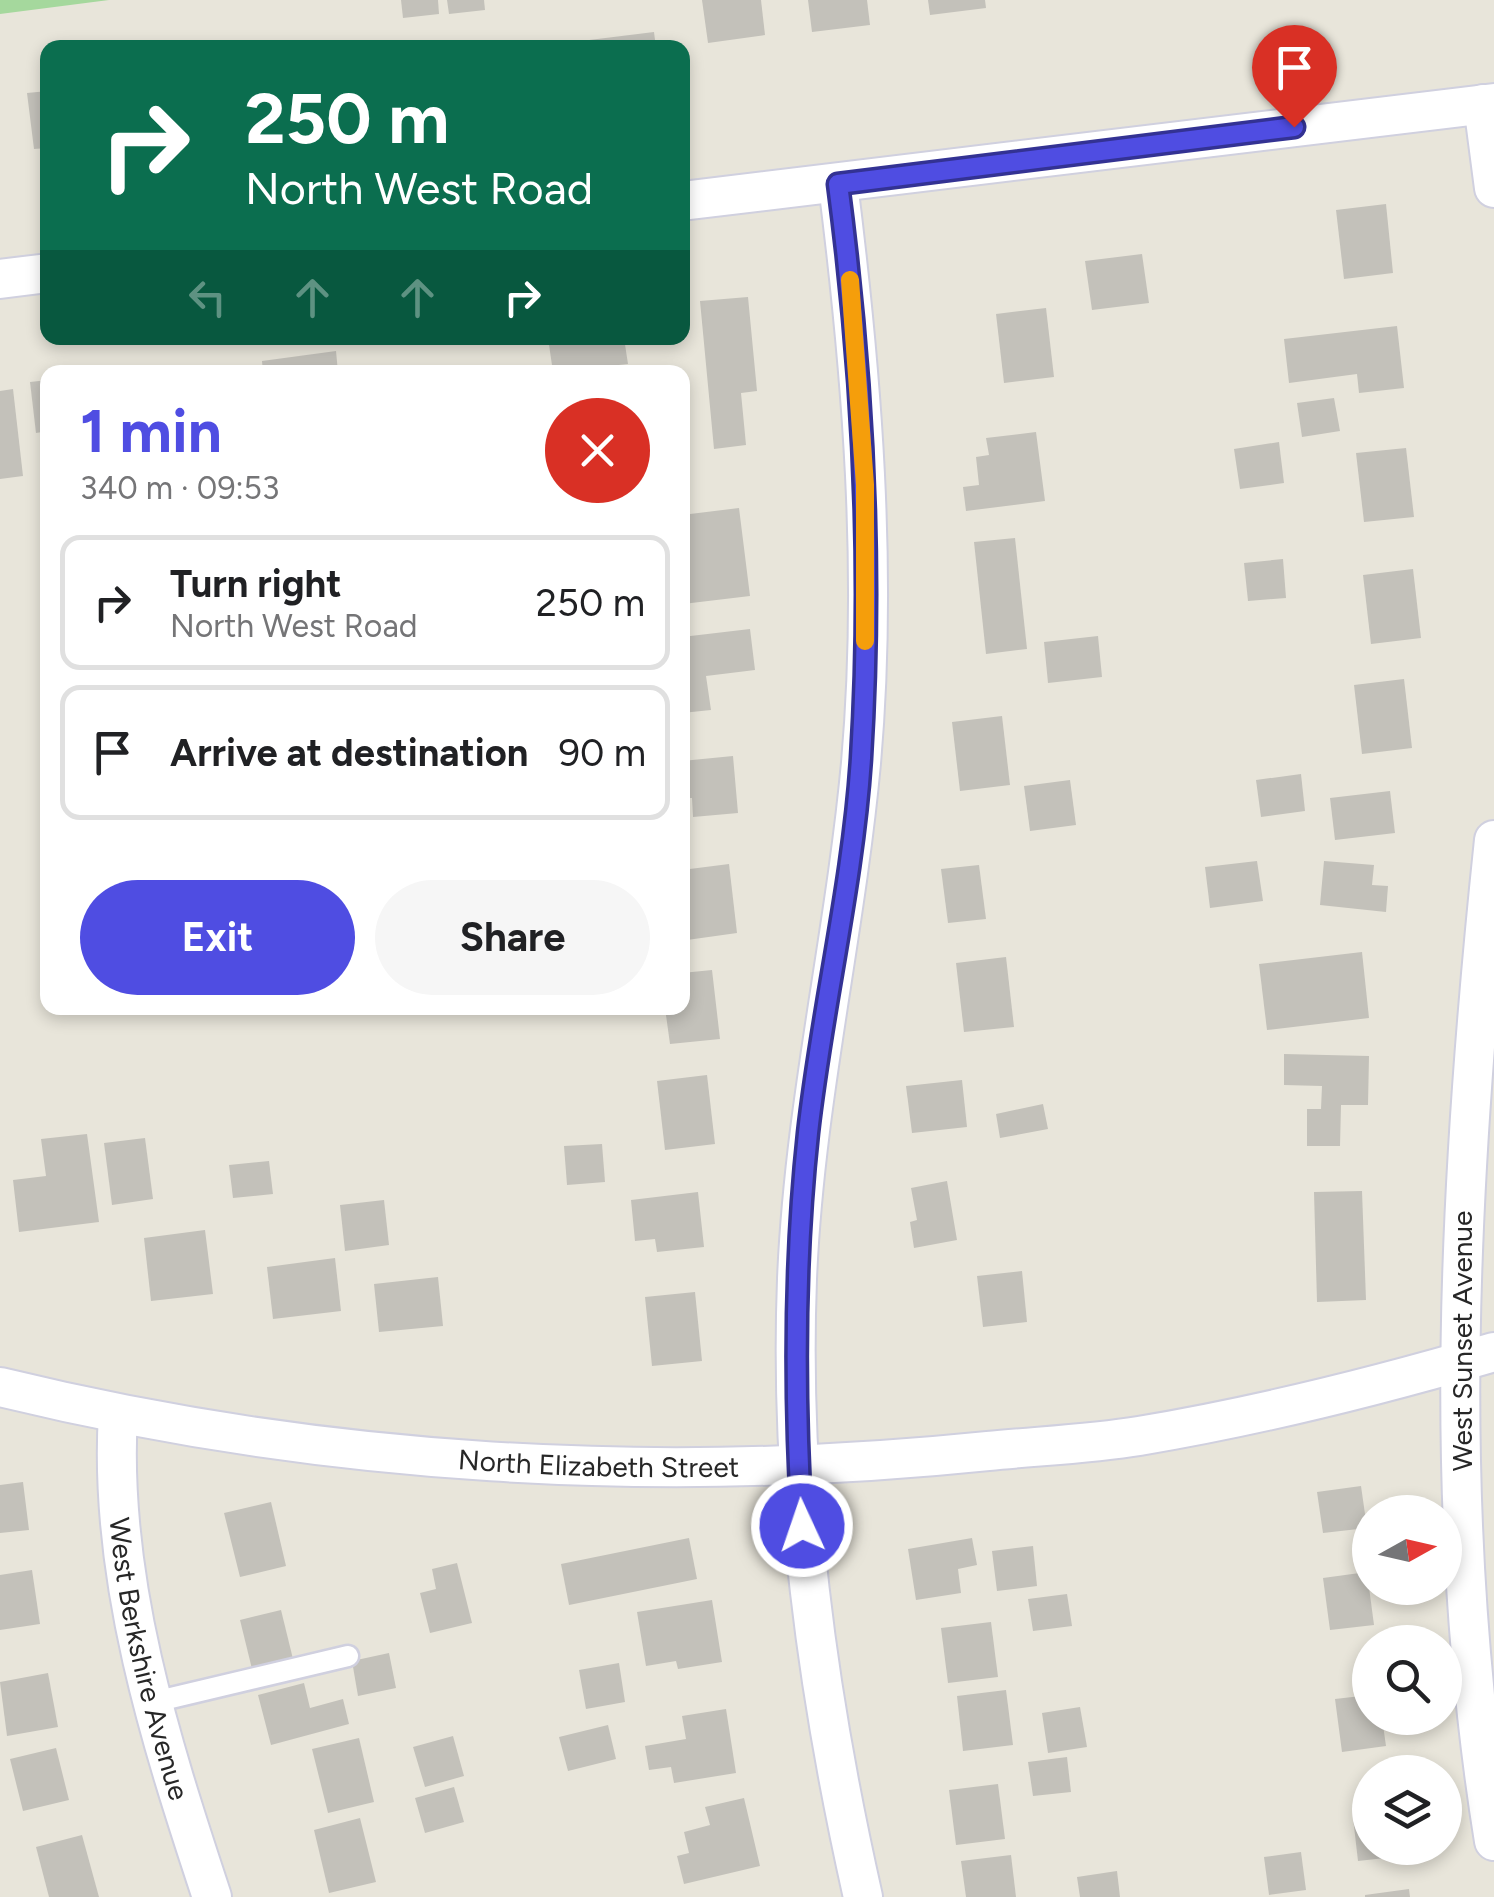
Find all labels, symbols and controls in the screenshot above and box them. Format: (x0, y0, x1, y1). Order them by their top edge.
pin (1252, 25, 1337, 128)
icon: arrive (1267, 40, 1322, 95)
text: 250 m (245, 76, 449, 161)
icon: right (80, 80, 210, 210)
text: North West Road (245, 161, 593, 215)
icon: left (180, 270, 235, 325)
icon: ahead (285, 270, 340, 325)
icon: ahead (390, 270, 445, 325)
icon: right (495, 270, 550, 325)
text: 1 min (80, 395, 222, 467)
button: close (545, 398, 650, 503)
text: 340 m · 09:53 (80, 469, 279, 507)
text: Turn right (170, 561, 342, 607)
icon: right (85, 575, 140, 630)
text: 250 m (536, 580, 645, 626)
text: North West Road (170, 607, 417, 645)
icon: arrive (85, 725, 140, 780)
text: Arrive at destination (170, 730, 528, 776)
text: 90 m (558, 730, 646, 776)
button: Exit (80, 880, 355, 995)
button: Share (375, 880, 650, 995)
street label: West Sunset Avenue (1445, 1211, 1479, 1471)
street label: North Elizabeth Street (457, 1442, 740, 1484)
position arrow (750, 1474, 854, 1578)
north arrow (1352, 1495, 1462, 1605)
map controls (1352, 1495, 1462, 1865)
street label: West Berkshire Avenue (102, 1516, 197, 1804)
button: search (1352, 1625, 1462, 1735)
button: layers (1352, 1755, 1462, 1865)

